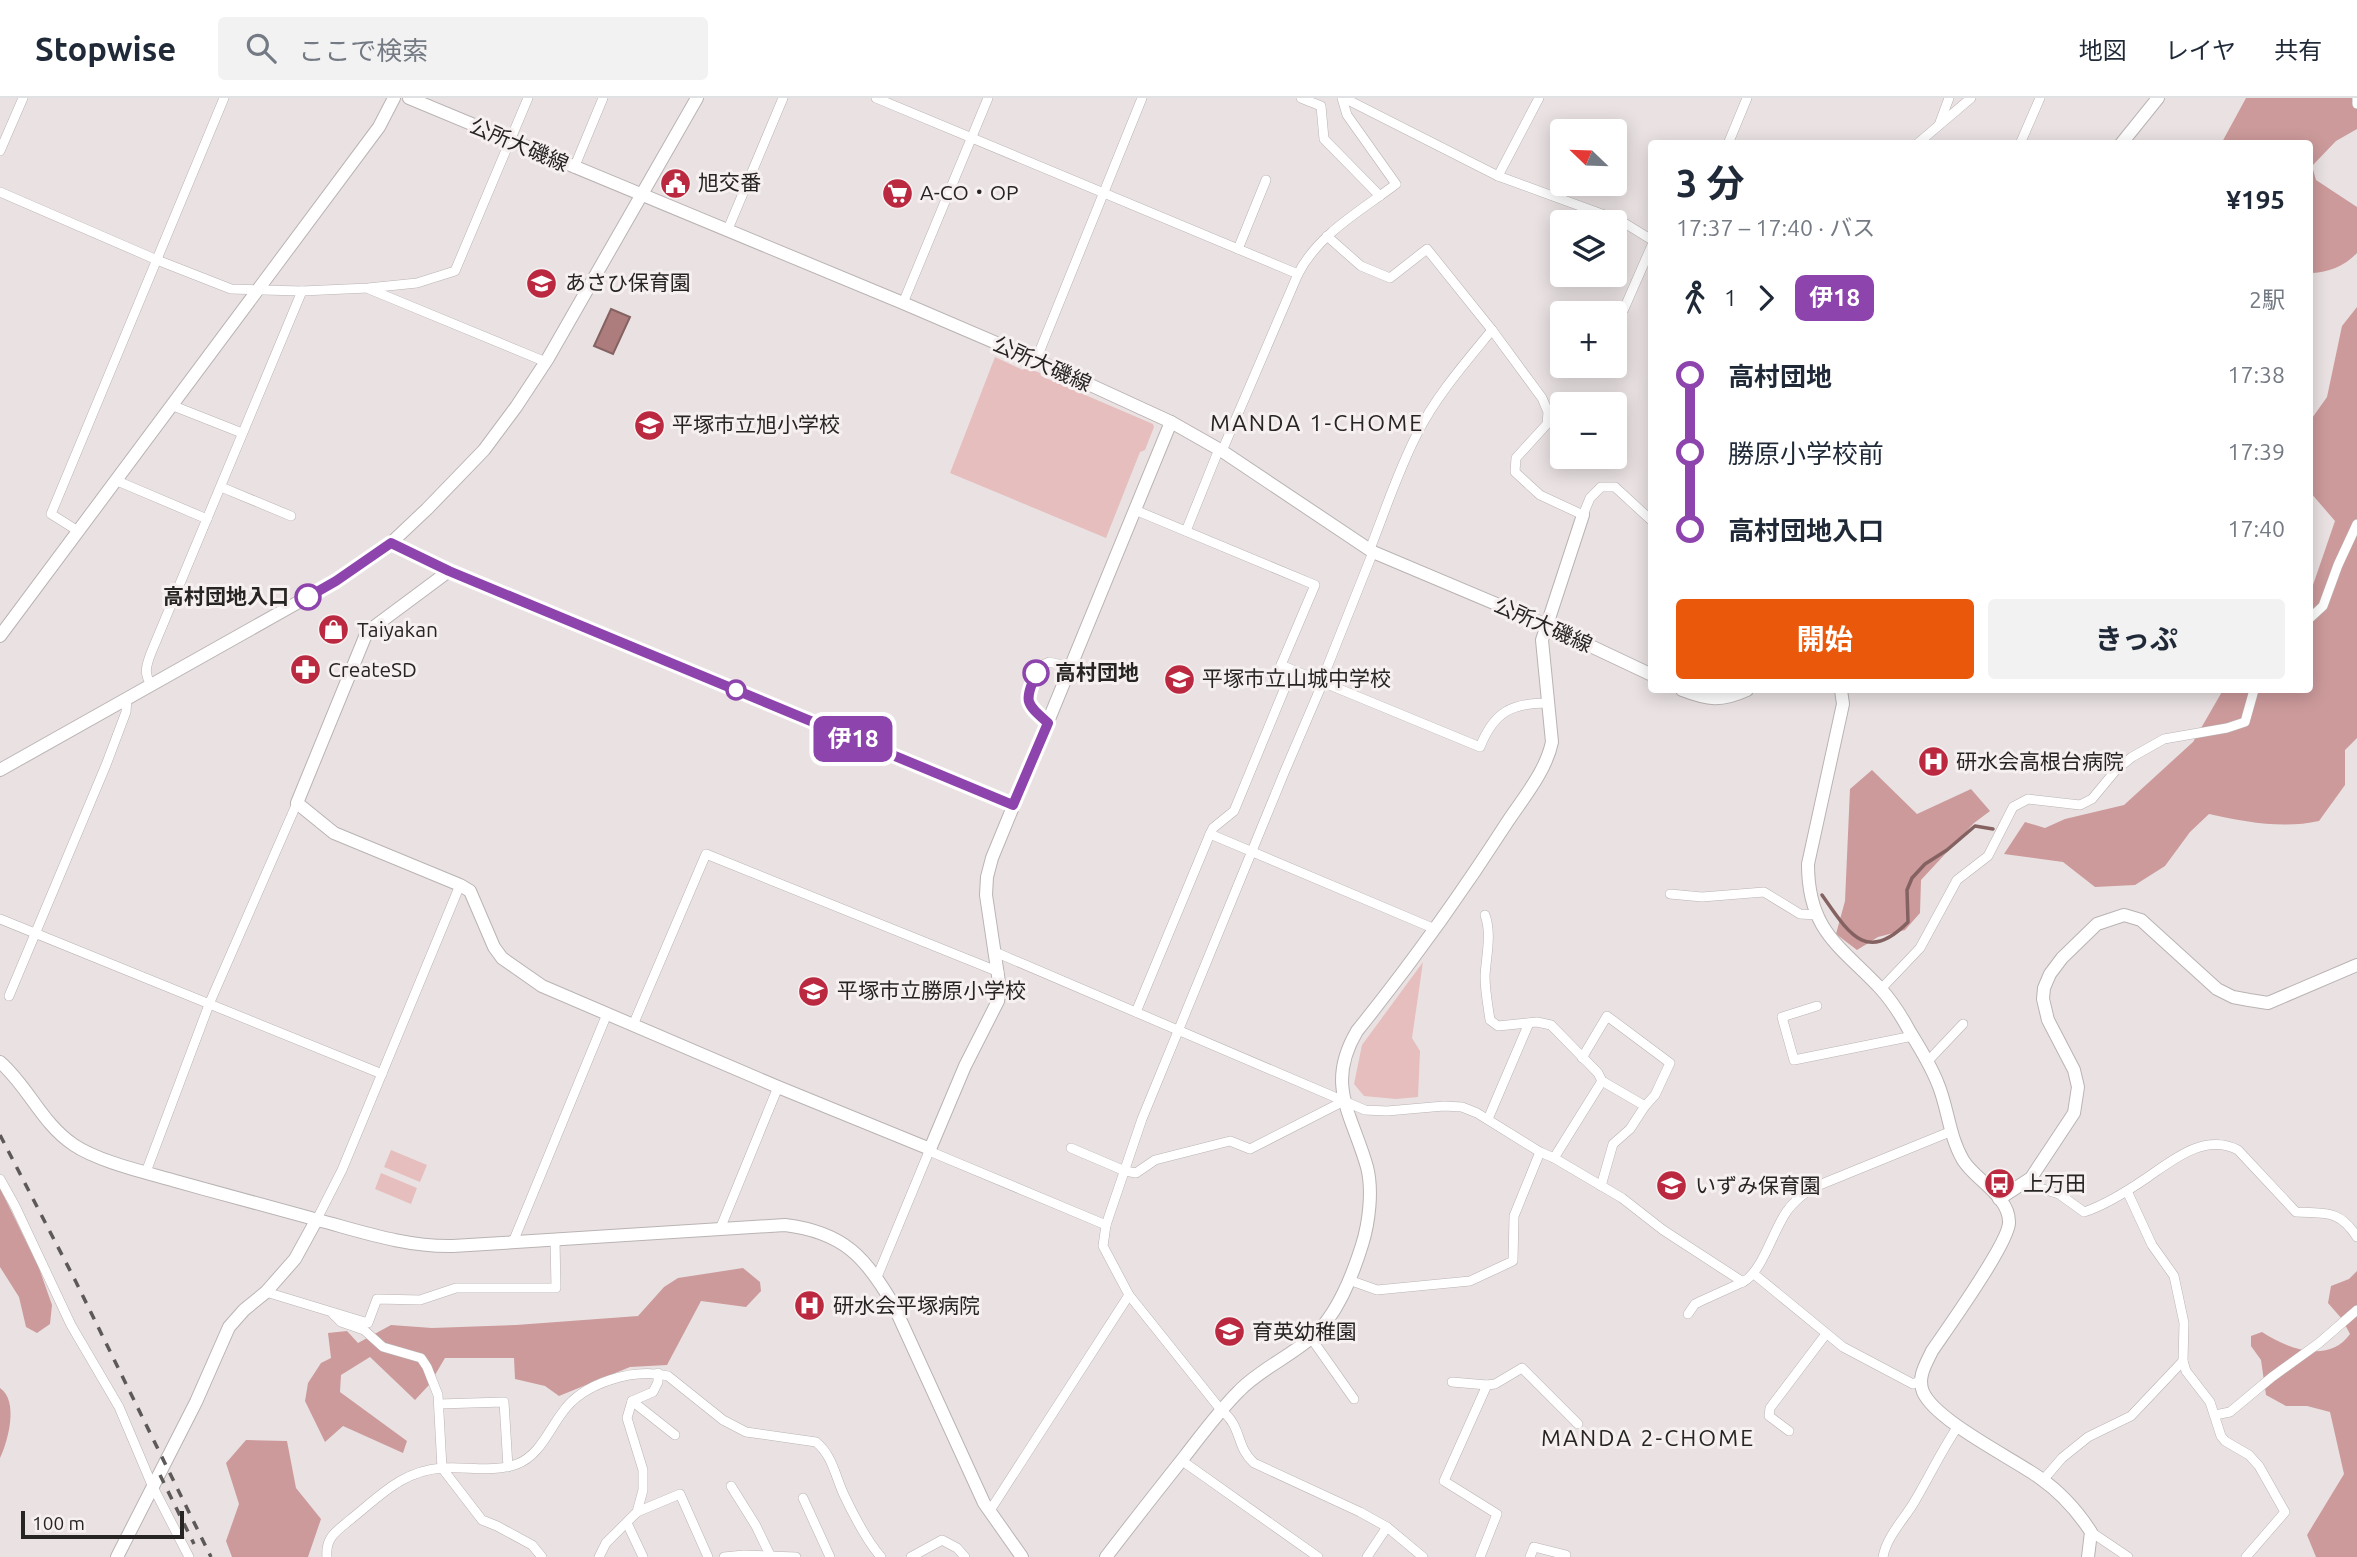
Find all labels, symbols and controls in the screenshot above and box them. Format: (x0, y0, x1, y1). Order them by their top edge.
search box (218, 17, 708, 80)
icon: search (242, 29, 280, 67)
text: Stopwise (35, 30, 176, 67)
text: ここで検索 (298, 36, 428, 65)
text: 地図 (2079, 37, 2127, 64)
text: レイヤ (2165, 37, 2236, 64)
text: 共有 (2274, 37, 2322, 64)
street label: 公所大磯線 (466, 113, 572, 176)
north arrow (1550, 119, 1628, 196)
map controls (1550, 119, 1627, 469)
text: 3 分 (1676, 162, 1744, 204)
public building icon: 旭交番 (658, 166, 692, 200)
place label: 旭交番 (698, 170, 761, 194)
supermarket icon: A-CO・OP (880, 176, 914, 210)
place label: A-CO・OP (920, 180, 1019, 204)
text: ¥195 (2226, 185, 2285, 214)
button: layers (1550, 210, 1627, 287)
text: 17:37 – 17:40 · バス (1676, 215, 1875, 240)
school or university icon: あさひ保育園 (525, 266, 559, 300)
place label: あさひ保育園 (565, 270, 691, 294)
icon: walk (1676, 279, 1714, 317)
icon: forward (1747, 279, 1785, 317)
text: 伊18 (1809, 284, 1860, 311)
text: 1 (1724, 285, 1737, 310)
text: 2駅 (2249, 287, 2285, 312)
button: + (1550, 301, 1627, 378)
street label: 公所大磯線 (990, 331, 1095, 395)
text: 高村団地 (1728, 362, 1832, 391)
text: 17:38 (2227, 362, 2285, 387)
button: − (1550, 392, 1627, 469)
school or university icon: 平塚市立旭小学校 (632, 408, 666, 442)
district label: MANDA 1-CHOME (1210, 410, 1424, 435)
place label: 平塚市立旭小学校 (672, 412, 840, 436)
text: 勝原小学校前 (1728, 439, 1884, 468)
text: 17:39 (2227, 439, 2285, 464)
text: 高村団地入口 (1728, 516, 1884, 545)
text: 17:40 (2227, 516, 2285, 541)
place label: 高村団地入口 (163, 584, 289, 608)
marker: 高村団地入口 (295, 584, 321, 610)
street label: 公所大磯線 (1491, 592, 1596, 656)
button: 開始 (1676, 599, 1974, 679)
button: きっぷ (1988, 599, 2285, 679)
shop icon: Taiyakan (317, 613, 351, 647)
place label: Taiyakan (357, 617, 438, 641)
pharmacy icon: CreateSD (288, 653, 322, 687)
place label: CreateSD (328, 657, 417, 681)
marker: 高村団地 (1023, 660, 1049, 686)
place label: 高村団地 (1055, 660, 1139, 684)
school or university icon: 平塚市立山城中学校 (1162, 662, 1196, 696)
place label: 平塚市立山城中学校 (1202, 666, 1391, 690)
unlabelled marker (726, 680, 746, 700)
line badge: 伊18 (813, 716, 893, 762)
text: 伊18 (827, 725, 879, 752)
hospital icon: 研水会高根台病院 (1916, 745, 1950, 779)
place label: 研水会高根台病院 (1956, 749, 2124, 773)
school or university icon: 平塚市立勝原小学校 (797, 974, 831, 1008)
place label: 平塚市立勝原小学校 (837, 978, 1026, 1002)
bus stop icon: 上万田 (1983, 1167, 2017, 1201)
school or university icon: いずみ保育園 (1655, 1169, 1689, 1203)
place label: 上万田 (2023, 1171, 2086, 1195)
place label: いずみ保育園 (1695, 1173, 1821, 1197)
hospital icon: 研水会平塚病院 (793, 1289, 827, 1323)
place label: 研水会平塚病院 (833, 1293, 980, 1317)
school or university icon: 育英幼稚園 (1212, 1315, 1246, 1349)
place label: 育英幼稚園 (1252, 1319, 1357, 1343)
district label: MANDA 2-CHOME (1541, 1425, 1755, 1450)
scale bar (21, 1508, 184, 1540)
text: 100 m (32, 1512, 85, 1534)

